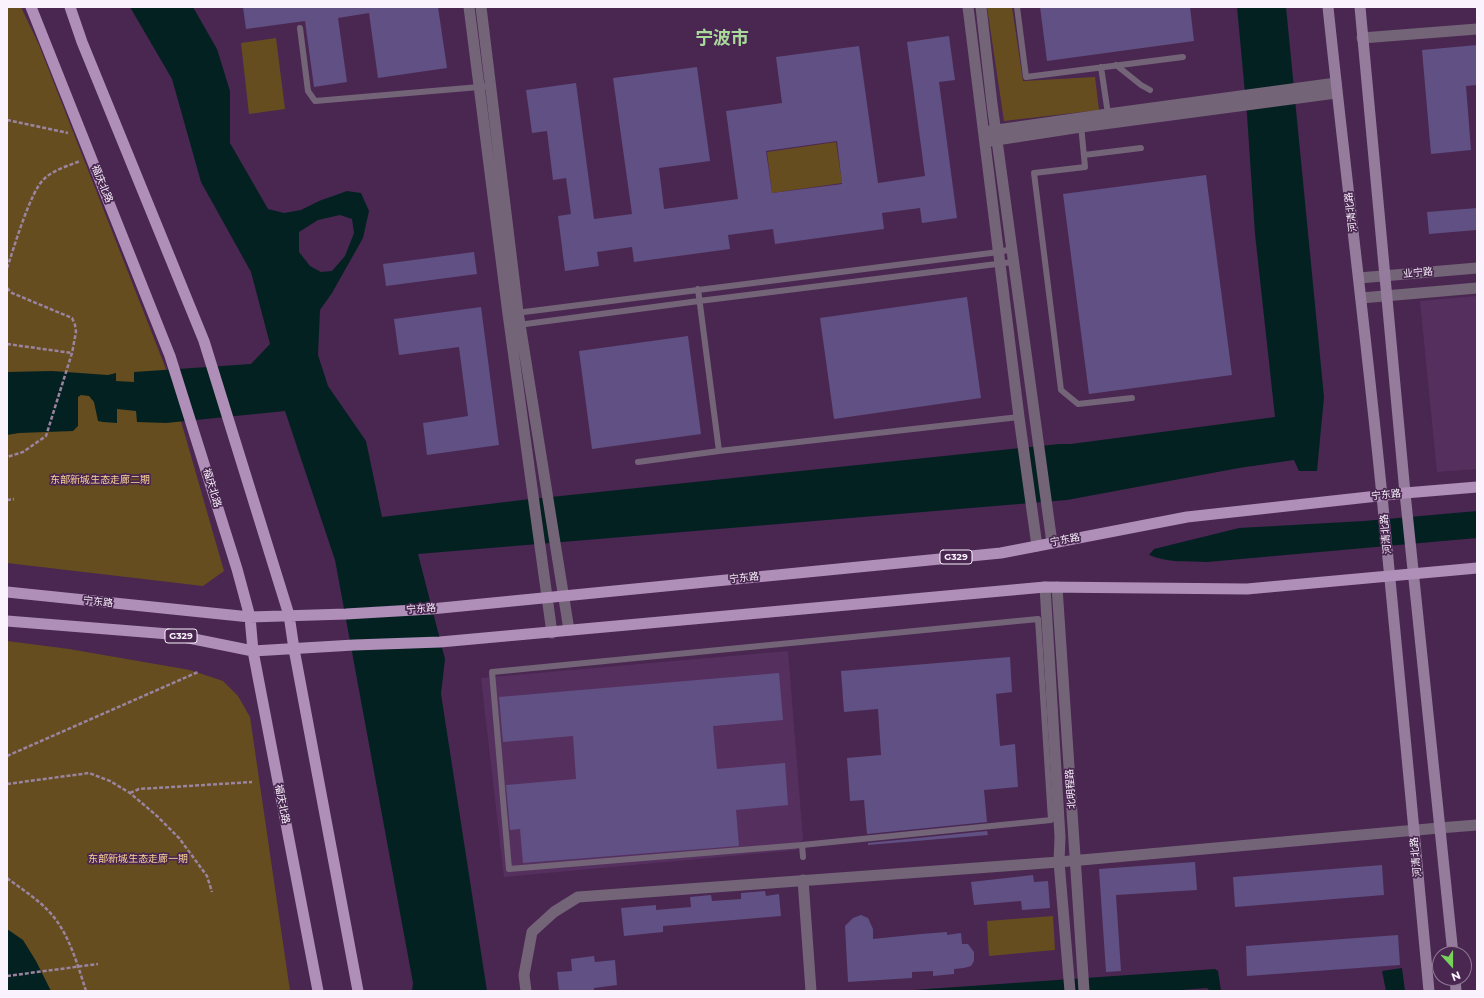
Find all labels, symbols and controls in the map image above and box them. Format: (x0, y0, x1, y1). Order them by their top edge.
district label: 宁波市 (695, 28, 749, 50)
street label: 福庆北路 (89, 163, 115, 205)
street label: 河清北路 (1343, 191, 1359, 233)
street label: 业宁路 (1403, 266, 1433, 280)
street label: 福庆北路 (200, 467, 224, 509)
park label: 东部新城生态走廊二期 (50, 474, 150, 486)
street label: 宁东路 (1370, 487, 1402, 503)
street label: 河清北路 (1378, 514, 1394, 554)
street label: 宁东路 (1049, 531, 1081, 549)
road number: G329 (940, 550, 972, 564)
street label: 宁东路 (728, 570, 760, 586)
street label: 宁东路 (82, 594, 114, 610)
street label: 宁东路 (406, 602, 436, 616)
road number: G329 (165, 629, 197, 643)
street label: 北明程路 (1064, 769, 1078, 809)
street label: 福庆北路 (272, 783, 292, 825)
street label: 河清北路 (1408, 837, 1424, 877)
park label: 东部新城生态走廊一期 (88, 853, 188, 865)
north arrow (1432, 946, 1472, 986)
text: N (1449, 968, 1463, 984)

